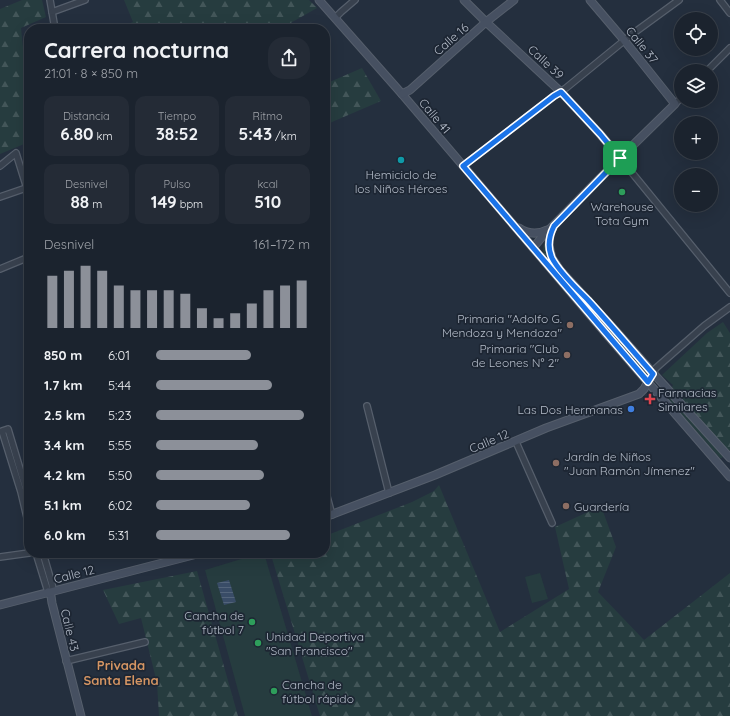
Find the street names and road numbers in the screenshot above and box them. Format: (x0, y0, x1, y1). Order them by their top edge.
street label: Calle 16 (430, 19, 472, 58)
street label: Calle 37 (623, 24, 661, 66)
street label: Calle 39 (525, 42, 567, 83)
street label: Calle 41 (416, 95, 454, 137)
street label: Calle 12 (467, 426, 511, 456)
street label: Calle 12 (52, 562, 96, 586)
street label: Calle 43 (57, 607, 83, 653)

